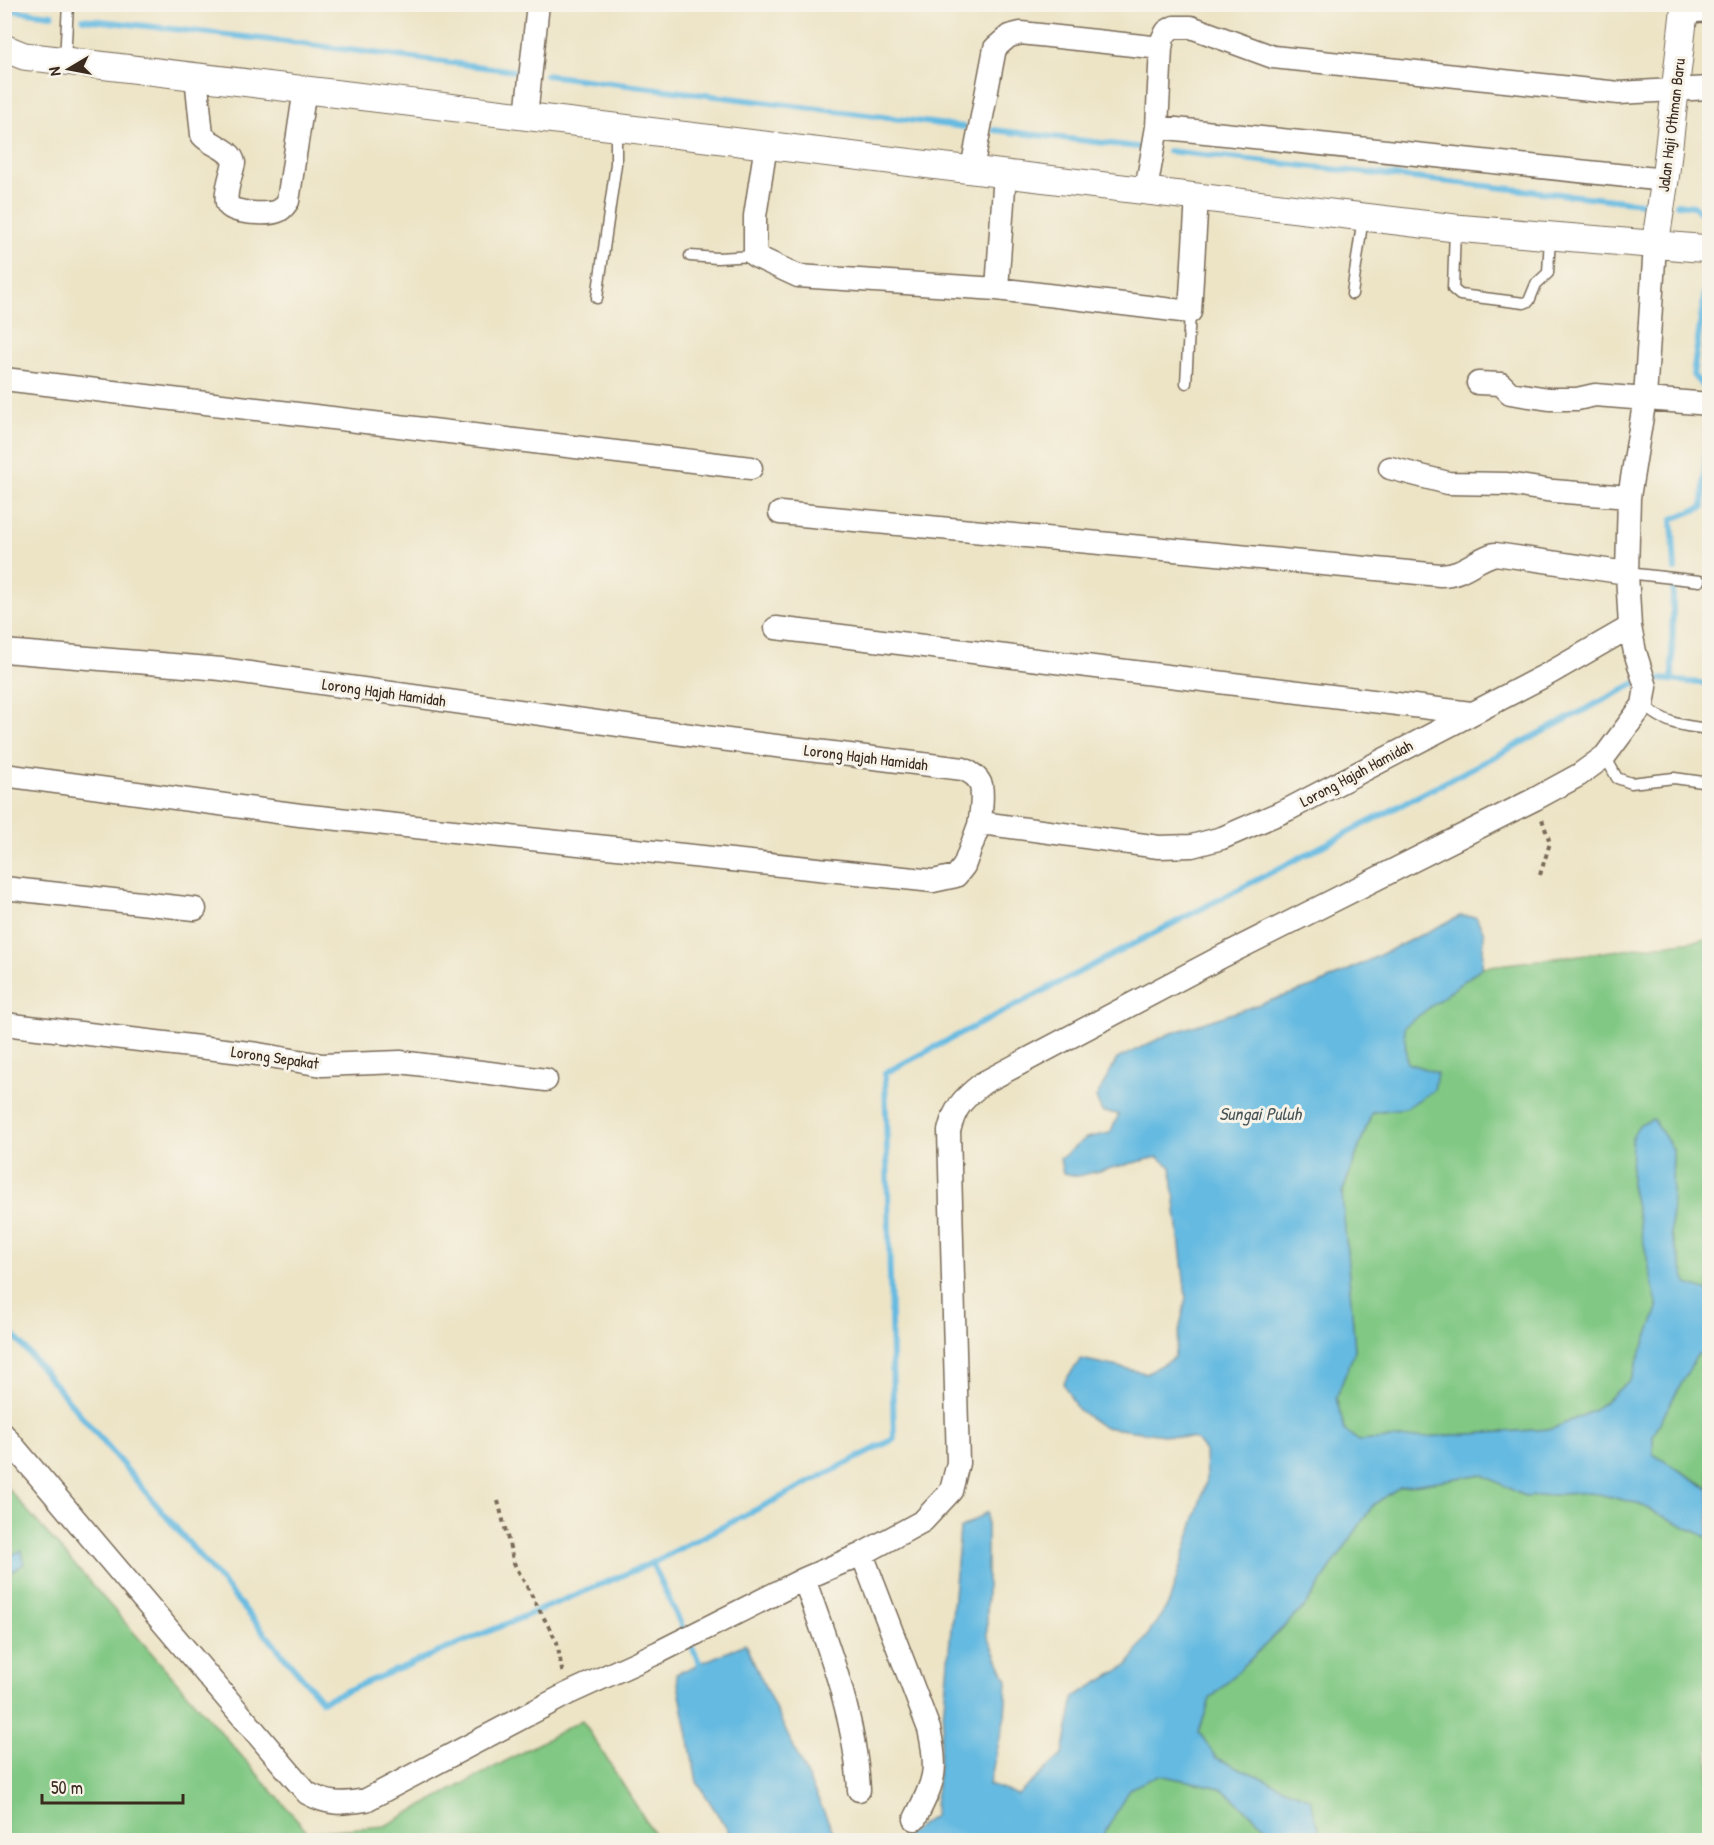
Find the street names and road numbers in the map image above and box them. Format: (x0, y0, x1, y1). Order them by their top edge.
street label: Jalan Haji Othman Baru (1652, 56, 1690, 193)
street label: Lorong Hajah Hamidah (321, 672, 448, 712)
street label: Lorong Hajah Hamidah (1296, 734, 1416, 812)
street label: Lorong Hajah Hamidah (803, 738, 929, 776)
street label: Lorong Sepakat (230, 1040, 321, 1074)

